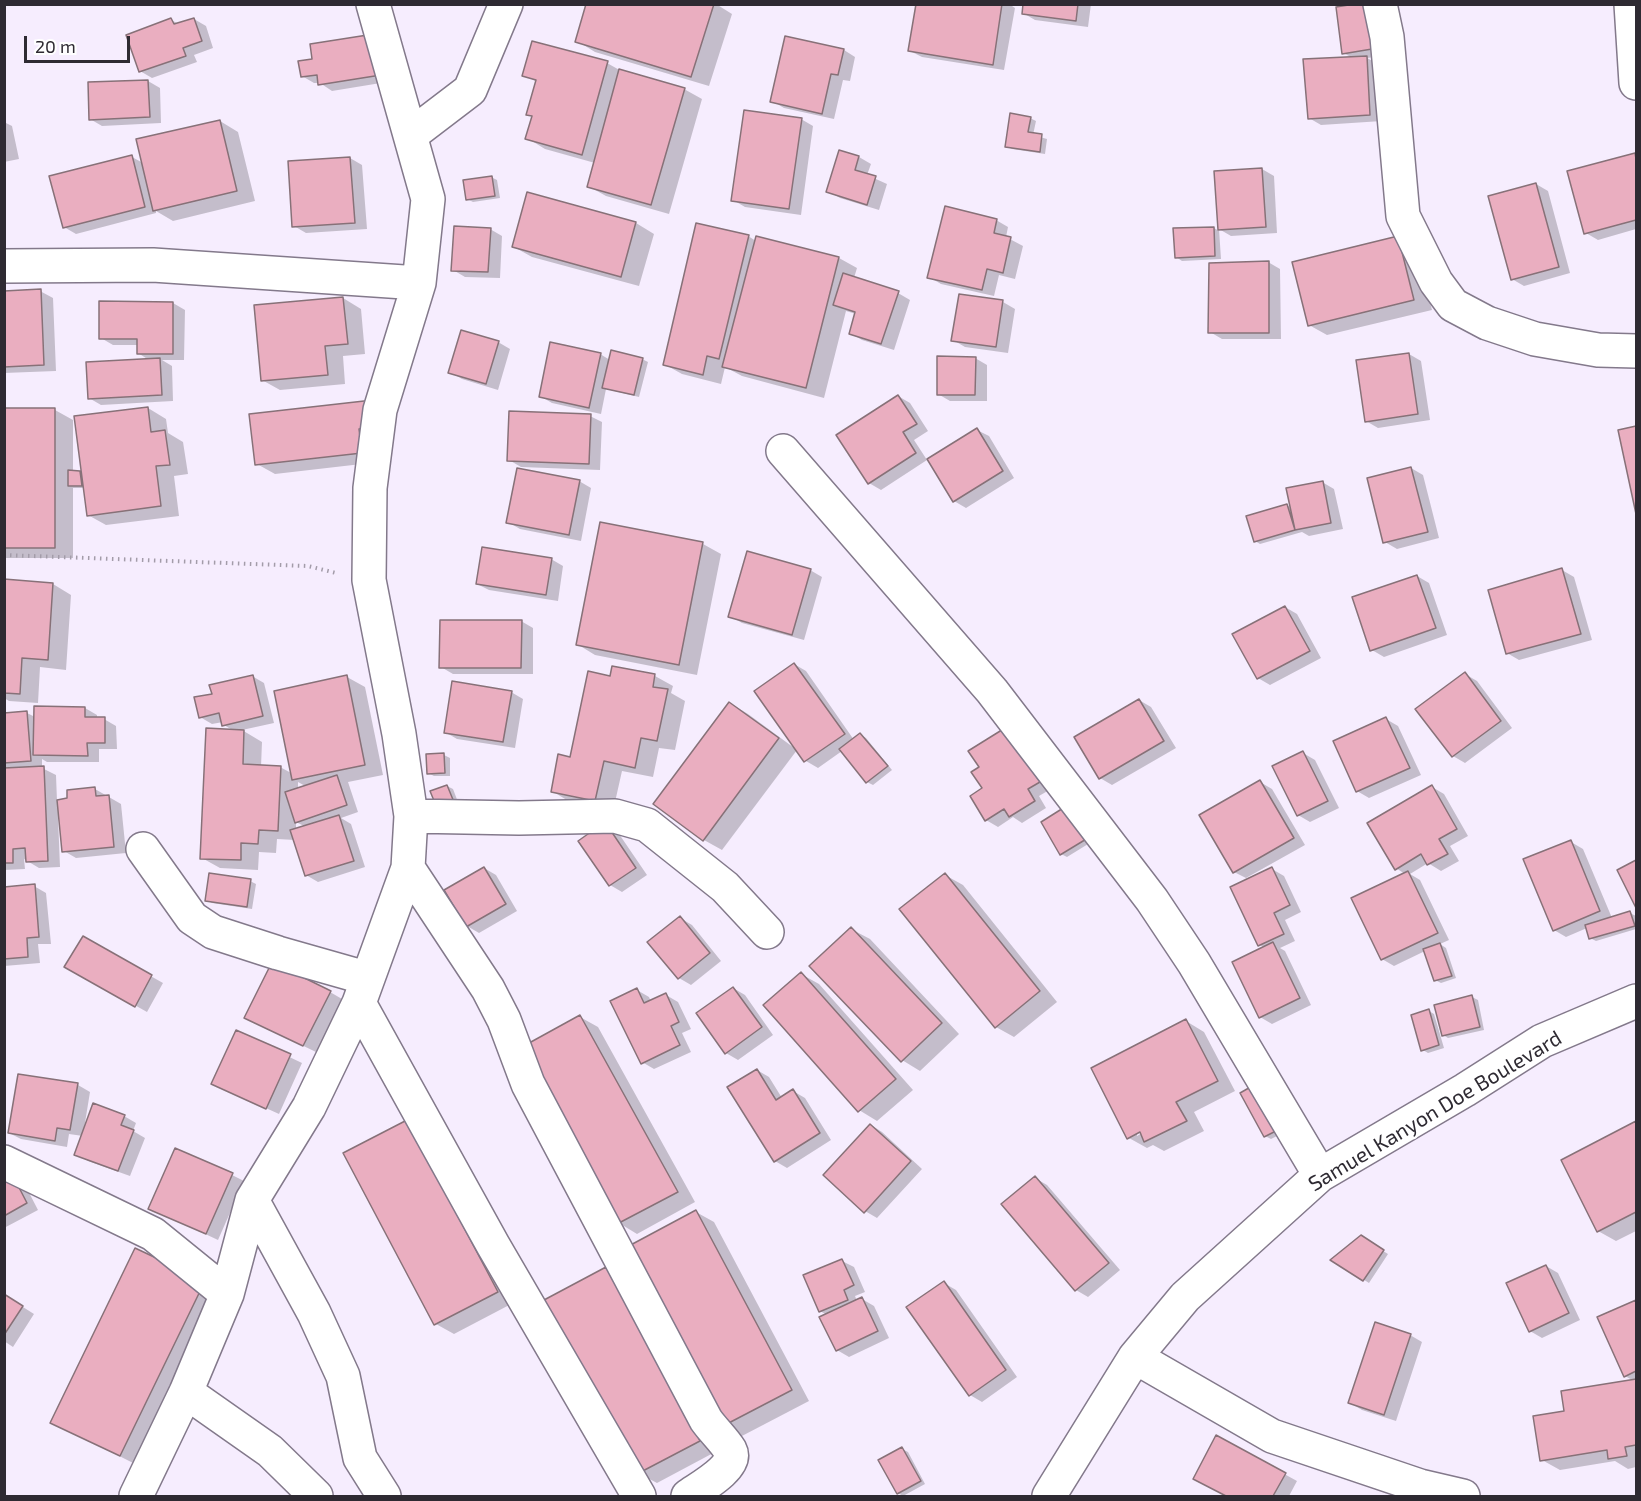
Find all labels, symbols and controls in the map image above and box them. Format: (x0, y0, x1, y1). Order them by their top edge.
scale bar (27, 24, 134, 62)
text: 20 m (35, 35, 76, 57)
street label: Samuel Kanyon Doe Boulevard (1304, 1025, 1566, 1197)

